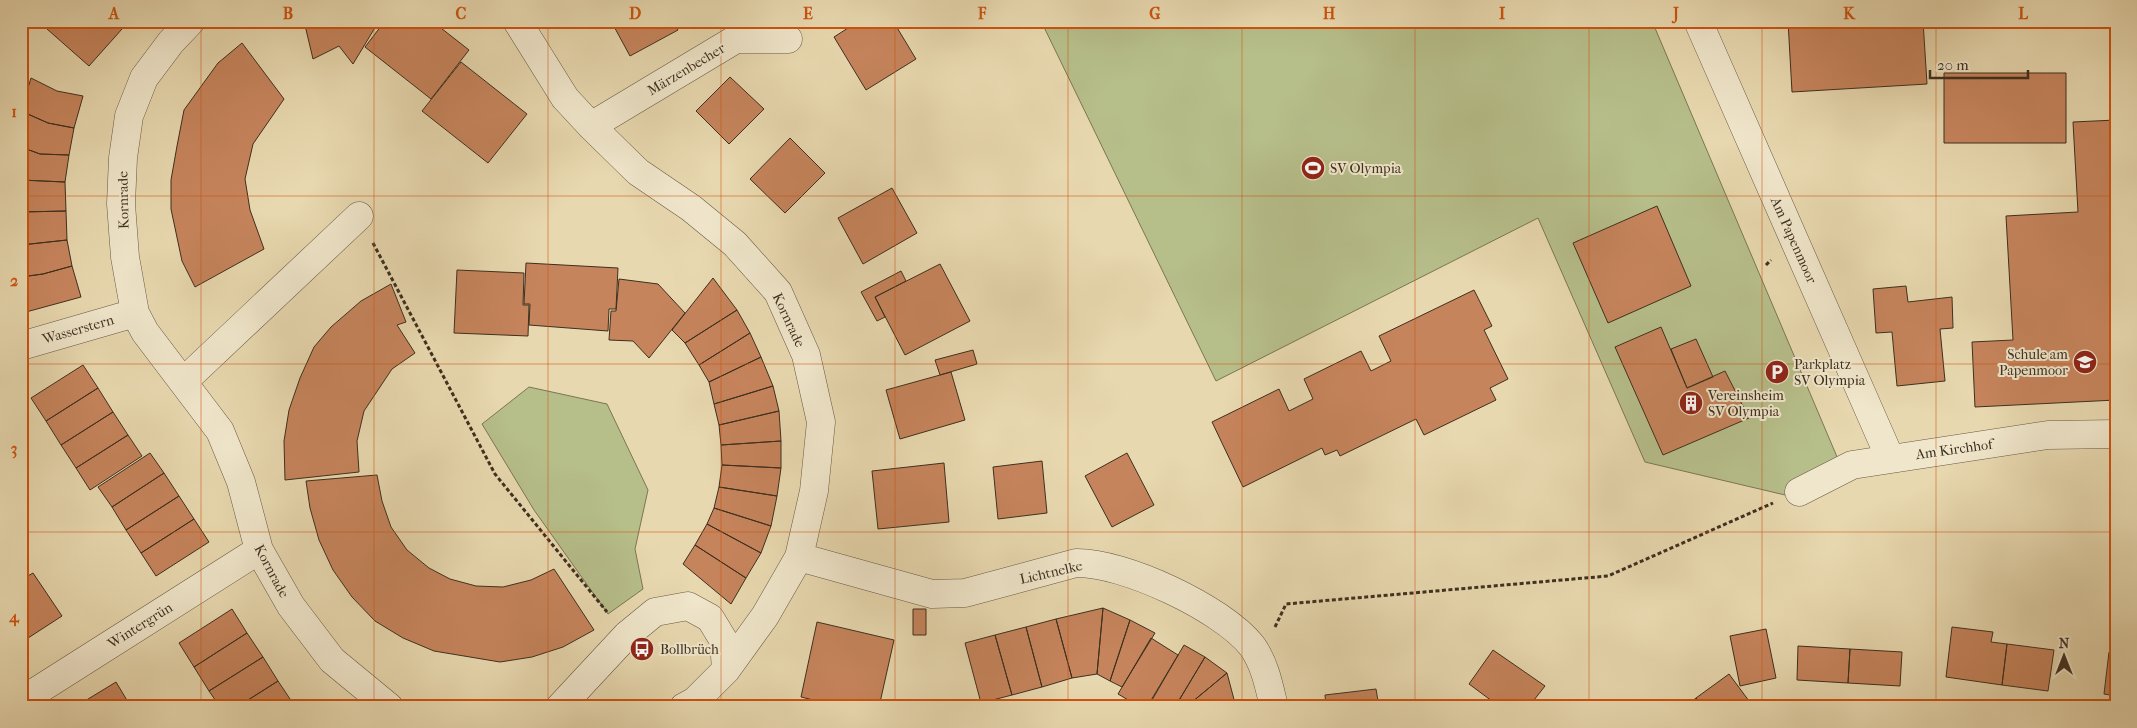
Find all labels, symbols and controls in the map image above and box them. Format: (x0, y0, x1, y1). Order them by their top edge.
text: A (108, 4, 120, 23)
text: B (283, 4, 293, 23)
text: C (456, 4, 467, 23)
text: D (629, 4, 641, 23)
text: E (803, 4, 813, 23)
text: F (977, 4, 987, 23)
text: G (1149, 4, 1161, 23)
text: H (1323, 4, 1336, 23)
text: I (1499, 4, 1506, 23)
text: J (1671, 4, 1679, 24)
text: K (1843, 4, 1856, 23)
text: L (2018, 4, 2028, 23)
street label: Märzenbecher (644, 40, 728, 99)
scale bar (1930, 48, 2027, 80)
text: 20 m (1937, 56, 1969, 74)
text: 1 (11, 102, 17, 121)
sports icon: SV Olympia (1300, 155, 1326, 181)
place label: SV Olympia (1330, 160, 1402, 177)
street label: Kornrade (114, 171, 133, 229)
street label: Am Papenmoor (1766, 193, 1820, 286)
text: 2 (10, 271, 18, 290)
street label: Kornrade (769, 290, 809, 350)
street label: Wasserstern (39, 311, 116, 348)
place label: Schule am Papenmoor (1999, 346, 2068, 379)
school or university icon: Schule am Papenmoor (2072, 349, 2098, 375)
place label: Parkplatz SV Olympia (1794, 356, 1866, 389)
parking icon: Parkplatz SV Olympia (1764, 359, 1790, 385)
place label: Vereinsheim SV Olympia (1707, 387, 1784, 420)
building icon: Vereinsheim SV Olympia (1678, 390, 1704, 416)
street label: Am Kirchhof (1914, 435, 1997, 463)
text: 3 (11, 439, 17, 459)
street label: Kornrade (250, 542, 293, 601)
street label: Lichtnelke (1018, 557, 1084, 588)
street label: Wintergrün (104, 599, 176, 653)
text: 4 (8, 607, 20, 627)
north arrow (2040, 630, 2090, 680)
text: N (2059, 635, 2070, 652)
bus stop icon: Bollbrüch (629, 636, 655, 662)
place label: Bollbrüch (660, 641, 719, 658)

